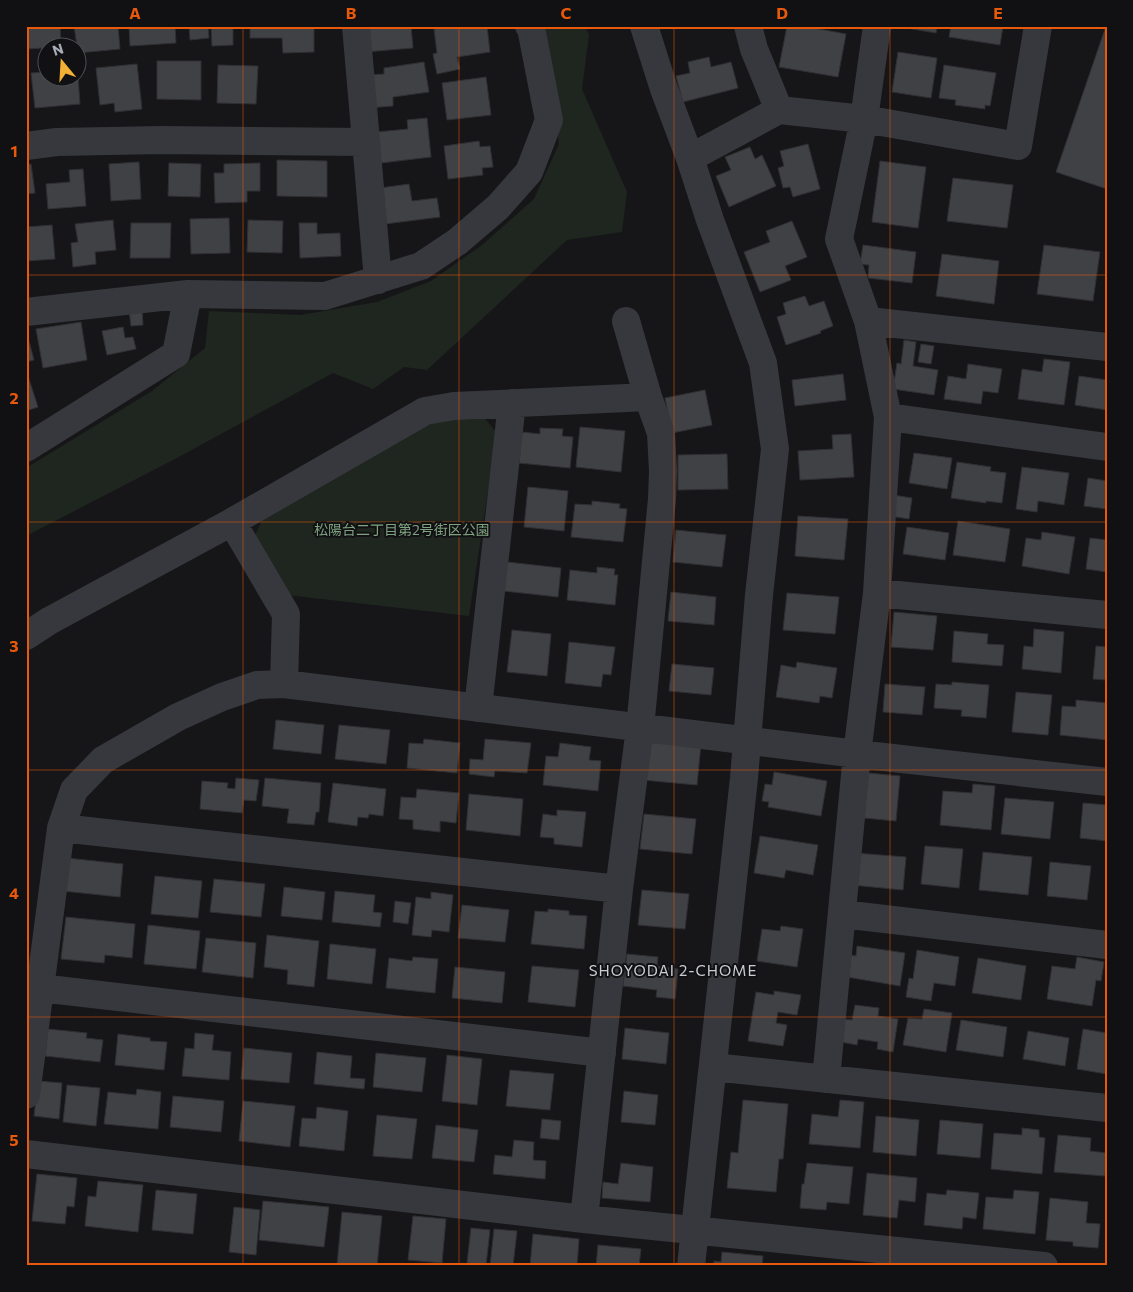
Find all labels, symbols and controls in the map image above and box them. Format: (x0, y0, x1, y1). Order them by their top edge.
text: A (129, 3, 141, 22)
text: B (346, 3, 357, 22)
text: C (561, 3, 572, 22)
text: D (776, 3, 788, 22)
text: E (993, 3, 1003, 22)
north arrow (38, 38, 88, 88)
text: N (50, 39, 65, 59)
text: 1 (10, 141, 18, 160)
text: 2 (9, 388, 19, 407)
park label: 松陽台二丁目第2号街区公園 (314, 521, 490, 538)
text: 3 (9, 636, 19, 655)
text: 4 (9, 883, 19, 902)
district label: SHOYODAI 2-CHOME (589, 961, 757, 979)
text: 5 (9, 1130, 19, 1149)

